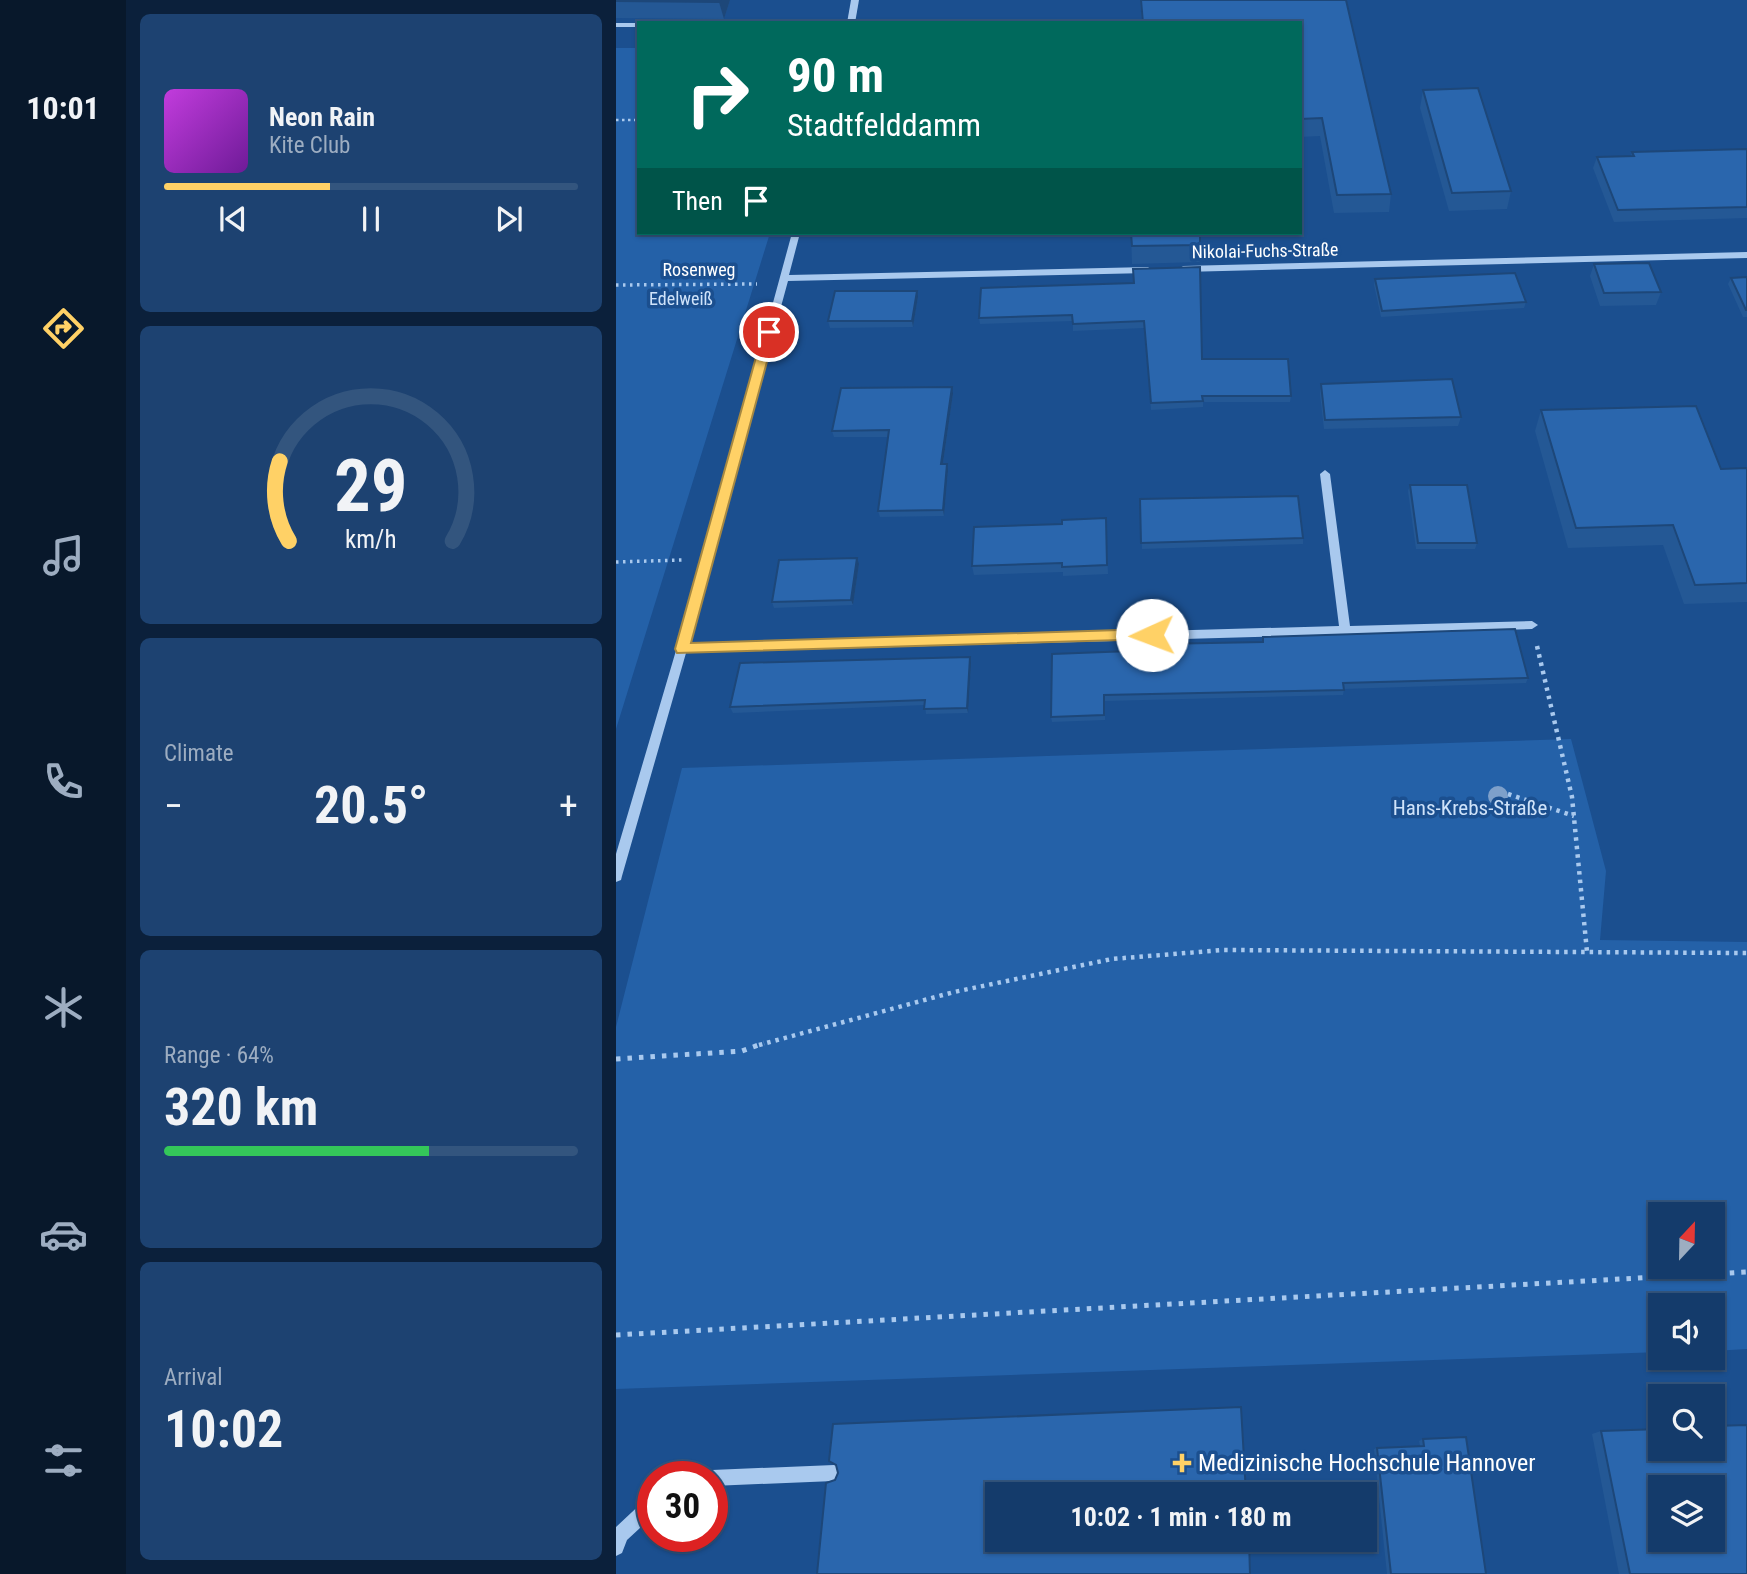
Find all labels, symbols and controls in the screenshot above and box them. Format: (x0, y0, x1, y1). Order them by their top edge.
text: 90 m (787, 47, 884, 104)
icon: right (672, 49, 763, 140)
text: 10:01 (26, 89, 100, 127)
text: Neon Rain (269, 102, 375, 132)
text: Stadtfelddamm (787, 106, 981, 144)
text: Kite Club (269, 132, 350, 159)
icon: arrive (737, 182, 775, 220)
text: Then (672, 186, 723, 216)
icon: previous (214, 200, 252, 238)
icon: pause (352, 200, 390, 238)
icon: next (490, 200, 528, 238)
street label: Nikolai-Fuchs-Straße (1191, 239, 1339, 262)
street label: Rosenweg (663, 259, 735, 280)
park label: Edelweiß (649, 288, 713, 309)
pin (739, 302, 799, 362)
icon: directions (39, 304, 88, 353)
icon: arrive (750, 313, 788, 351)
text: 29 (334, 443, 408, 529)
text: km/h (345, 525, 397, 554)
icon: music (39, 531, 88, 580)
position arrow (1115, 598, 1189, 672)
text: Climate (164, 740, 234, 767)
icon: phone (39, 757, 88, 806)
text: 20.5° (314, 775, 428, 836)
text: − (164, 784, 183, 828)
text: + (559, 784, 578, 828)
park label: Hans-Krebs-Straße (1393, 796, 1547, 820)
icon: climate (39, 983, 88, 1032)
text: Range · 64% (164, 1042, 274, 1069)
text: 320 km (164, 1077, 318, 1138)
north arrow (1648, 1202, 1726, 1279)
map controls (1648, 1202, 1725, 1552)
icon: car (39, 1210, 88, 1259)
button: sound (1648, 1293, 1725, 1370)
text: Arrival (164, 1364, 223, 1391)
button: search (1648, 1384, 1725, 1461)
text: 10:02 (164, 1399, 283, 1460)
icon: filters (39, 1436, 88, 1485)
place label: Medizinische Hochschule Hannover (1198, 1449, 1536, 1477)
marker: Medizinische Hochschule Hannover (1172, 1453, 1192, 1473)
speed limit sign: 30 (637, 1461, 728, 1552)
button: layers (1648, 1475, 1725, 1552)
text: 10:02 · 1 min · 180 m (1071, 1502, 1291, 1532)

